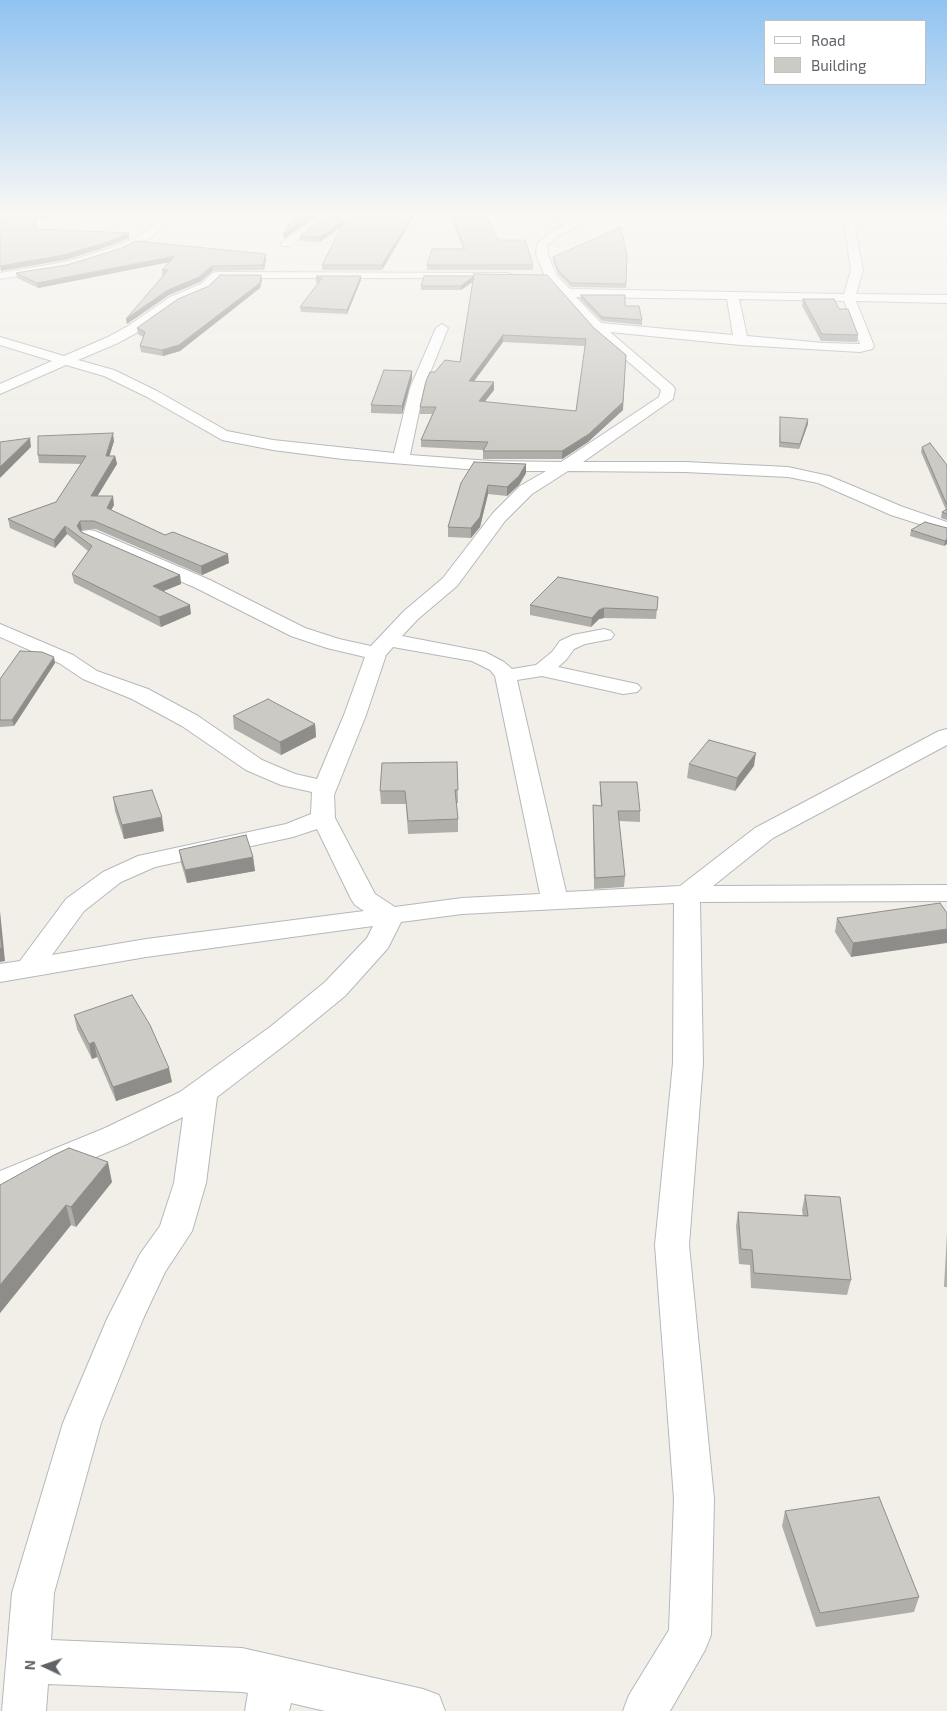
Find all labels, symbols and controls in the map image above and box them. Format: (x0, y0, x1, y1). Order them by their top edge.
legend (764, 20, 927, 85)
text: Road (811, 31, 846, 49)
text: Building (811, 56, 866, 74)
north arrow (20, 1641, 70, 1691)
text: N (21, 1660, 38, 1671)

